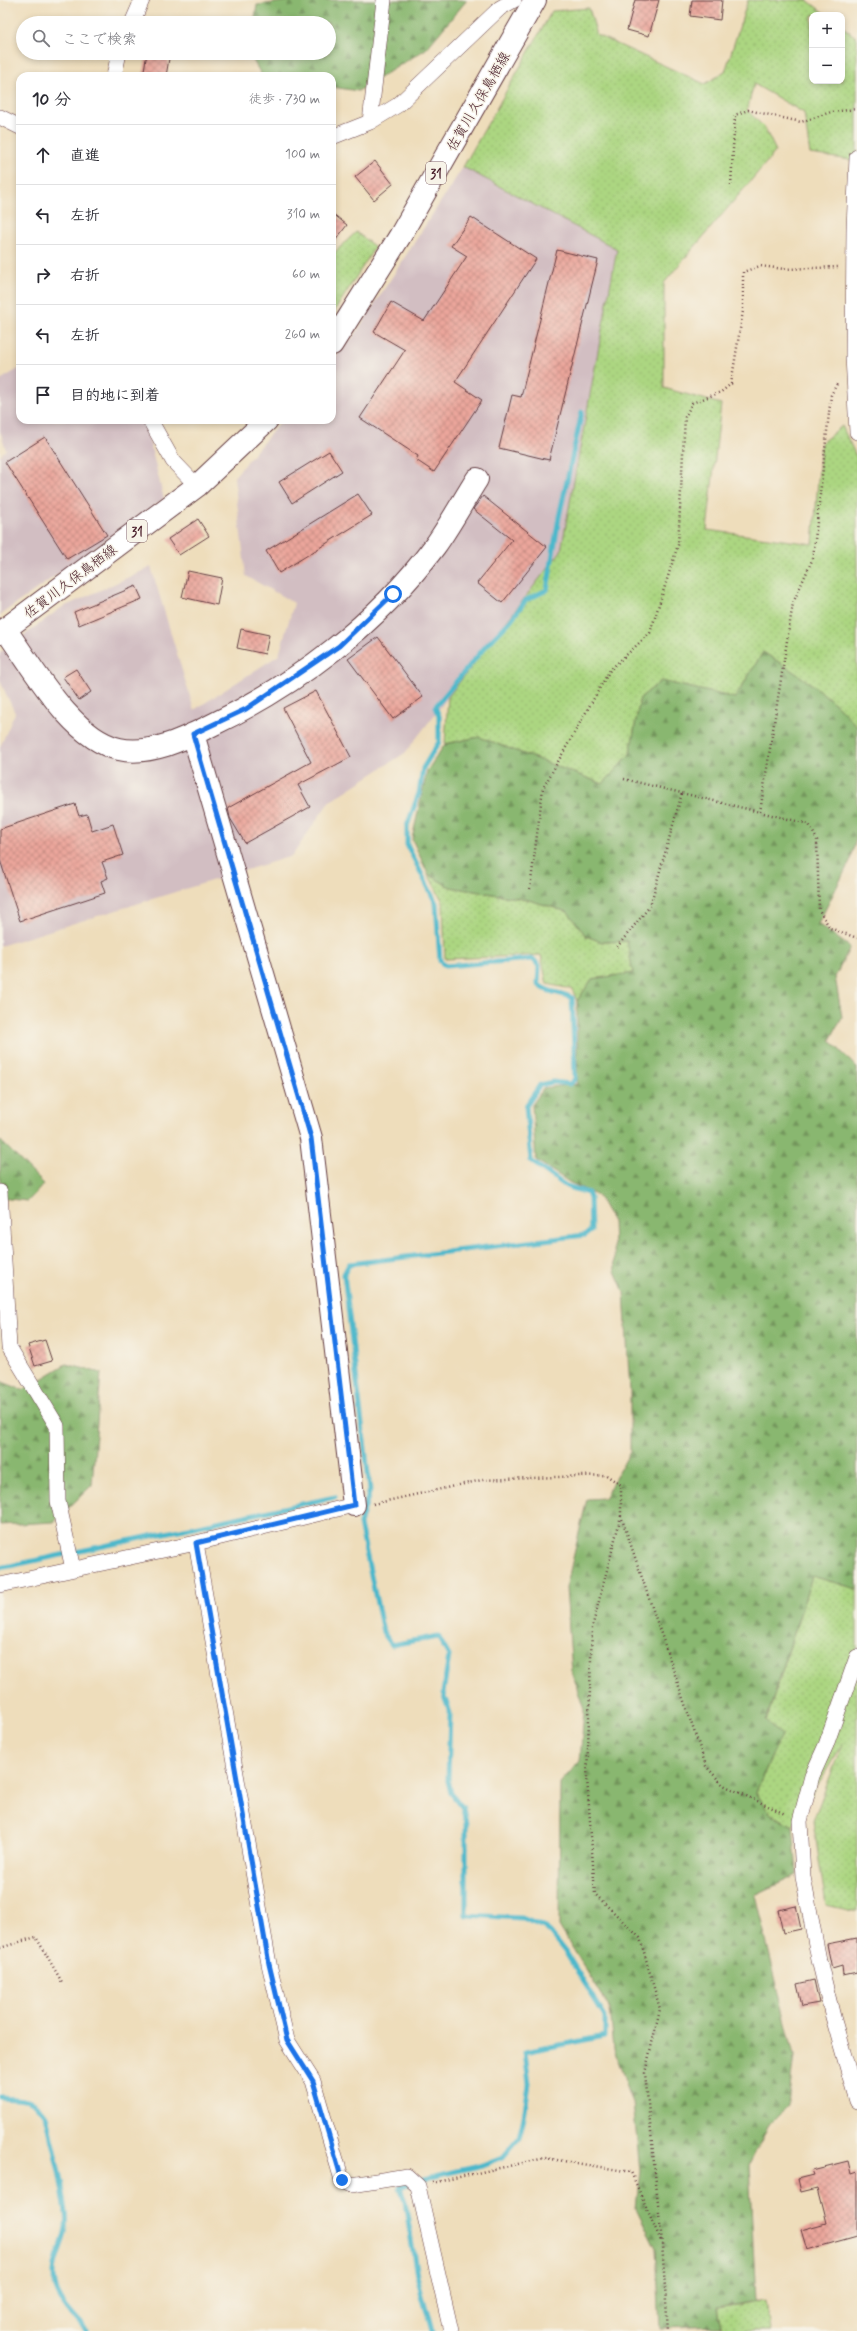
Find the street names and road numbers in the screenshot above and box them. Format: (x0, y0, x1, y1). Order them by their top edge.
street label: 佐賀川久保鳥栖線 (443, 49, 515, 154)
road number: 31 (426, 162, 446, 184)
road number: 31 (127, 520, 147, 542)
street label: 佐賀川久保鳥栖線 (20, 541, 121, 623)

